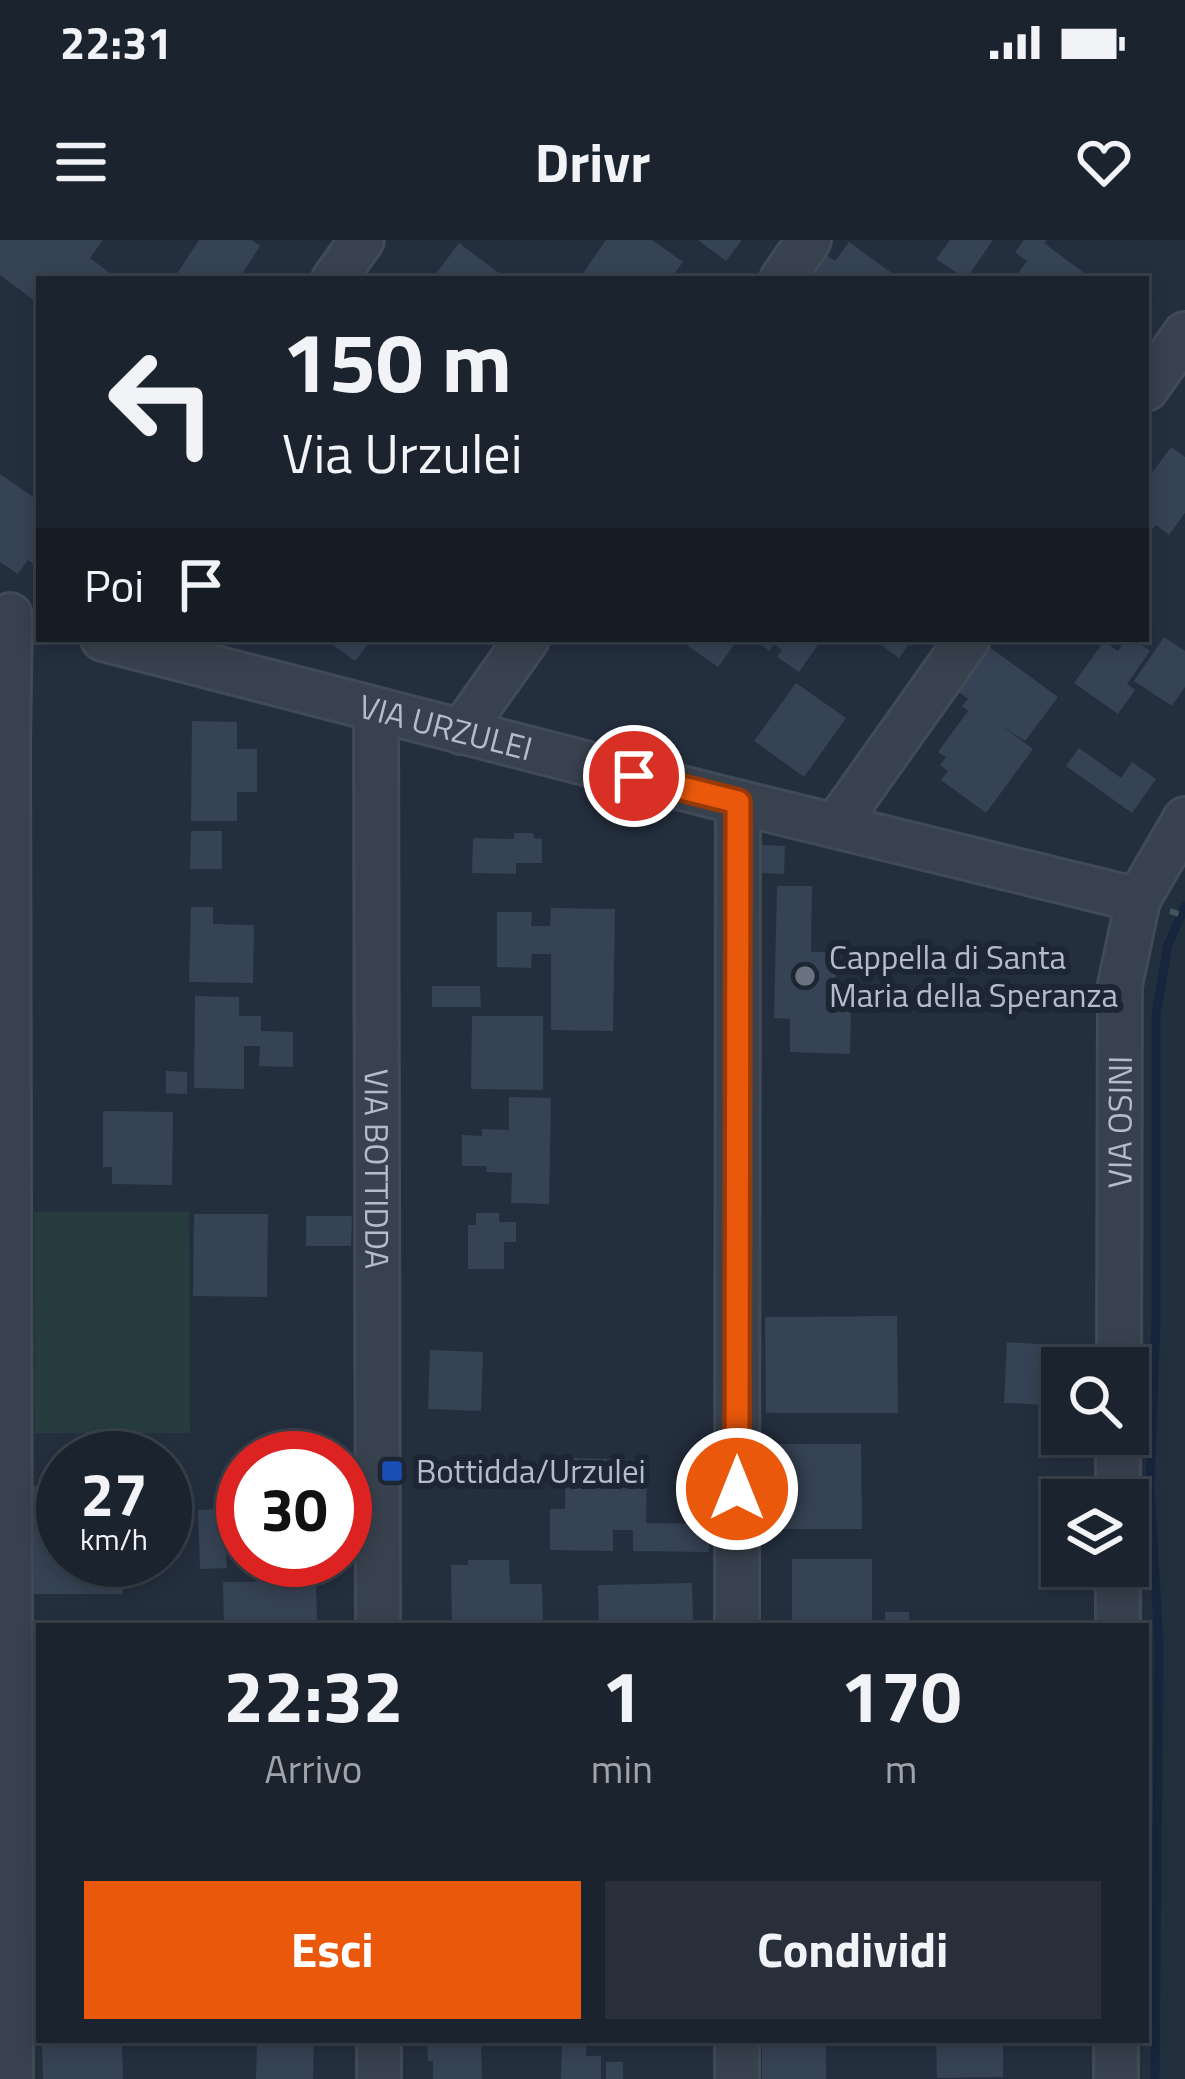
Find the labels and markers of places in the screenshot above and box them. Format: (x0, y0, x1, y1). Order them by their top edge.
pin (583, 725, 685, 827)
place label: Cappella di Santa Maria della Speranza (829, 932, 1118, 1020)
marker: Cappella di Santa Maria della Speranza (792, 963, 818, 989)
place label: Bottidda/Urzulei (416, 1446, 646, 1496)
marker: Bottidda/Urzulei (379, 1458, 405, 1484)

